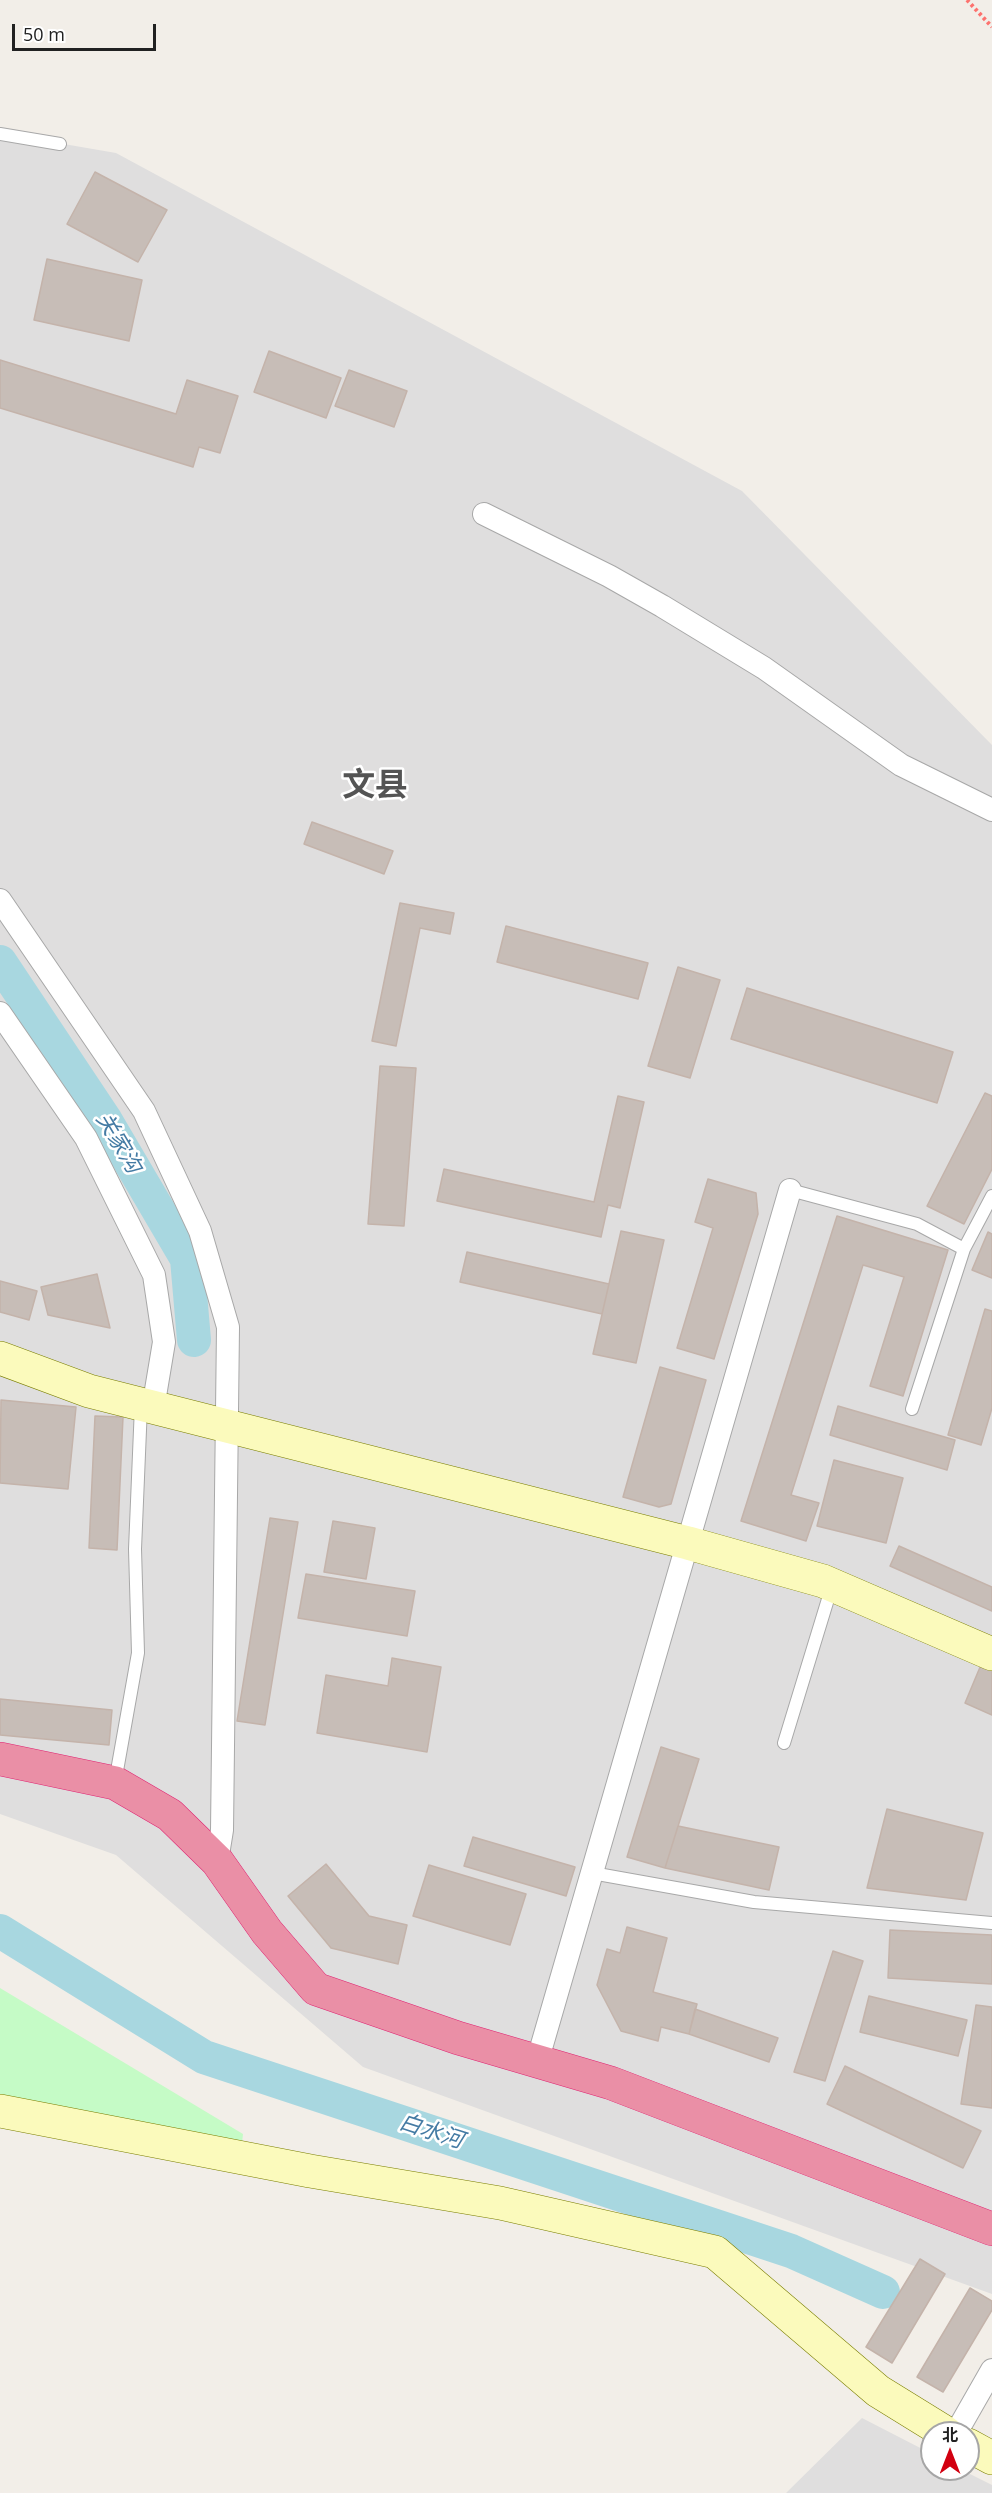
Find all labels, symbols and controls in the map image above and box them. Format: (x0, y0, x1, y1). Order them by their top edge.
scale bar (15, 12, 159, 50)
text: 50 m (23, 22, 65, 46)
district label: 文县 (342, 767, 408, 807)
water label: 关家沟 (90, 1108, 146, 1178)
water label: 白水河 (396, 2109, 466, 2155)
north arrow (920, 2421, 980, 2481)
text: 北 (942, 2424, 958, 2446)

